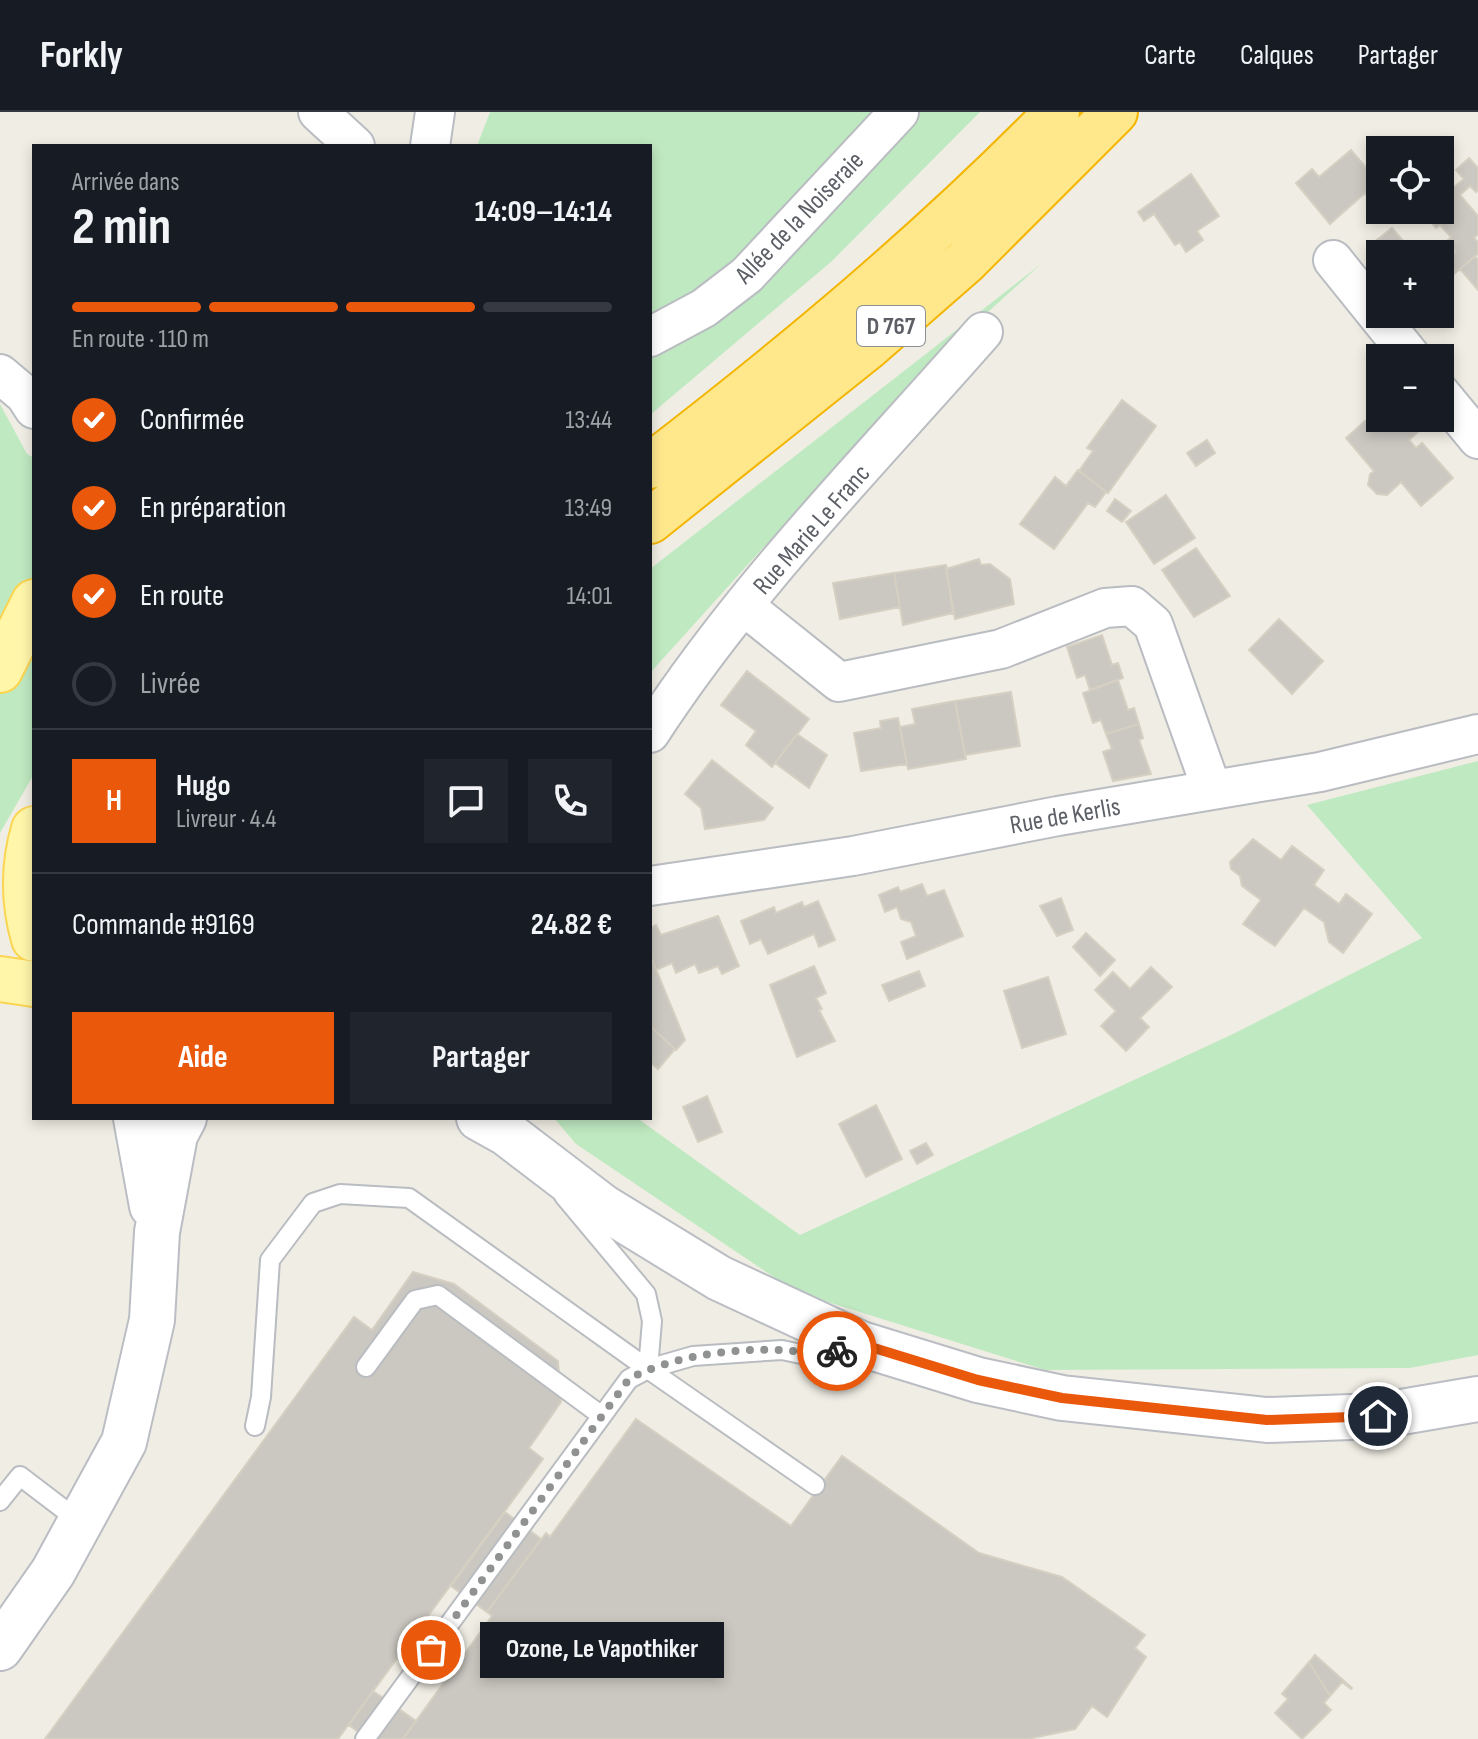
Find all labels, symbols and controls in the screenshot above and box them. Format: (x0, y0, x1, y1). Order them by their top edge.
text: Forkly (40, 33, 123, 78)
text: Carte (1144, 39, 1196, 72)
text: Calques (1240, 39, 1314, 72)
text: Partager (1358, 39, 1438, 72)
map controls (1366, 136, 1454, 432)
button: locate (1366, 136, 1454, 224)
street label: Allée de la Noiseraie (729, 146, 871, 291)
text: Arrivée dans (72, 167, 180, 198)
text: 14:09–14:14 (475, 194, 612, 230)
text: 2 min (72, 196, 171, 259)
button: + (1366, 240, 1454, 328)
road number: D 767 (857, 306, 925, 346)
text: En route · 110 m (72, 324, 209, 355)
button: − (1366, 344, 1454, 432)
icon: check (72, 398, 116, 442)
text: Confirmée (140, 402, 245, 438)
text: 13:44 (565, 405, 612, 436)
street label: Rue Marie Le Franc (747, 459, 877, 601)
icon: check (72, 486, 116, 530)
text: En préparation (140, 490, 286, 526)
text: 13:49 (565, 493, 612, 524)
icon: check (72, 574, 116, 618)
text: En route (140, 578, 224, 614)
text: 14:01 (566, 581, 612, 612)
text: Livrée (140, 666, 201, 702)
button: chat (424, 759, 508, 843)
button: phone (528, 759, 612, 843)
text: Hugo (176, 768, 231, 804)
text: H (106, 783, 122, 819)
street label: Rue de Kerlis (1008, 792, 1123, 841)
text: Livreur · 4.4 (176, 804, 276, 835)
text: Commande #9169 (72, 907, 255, 943)
text: 24.82 € (531, 907, 612, 943)
button: Aide (72, 1012, 334, 1104)
button: Partager (350, 1012, 612, 1104)
courier (797, 1311, 877, 1391)
icon: bike (815, 1329, 859, 1373)
pin (1344, 1382, 1412, 1450)
icon: home (1356, 1394, 1400, 1438)
pin (397, 1616, 465, 1684)
callout: Ozone, Le Vapothiker (479, 1622, 723, 1678)
icon: bag (409, 1628, 453, 1672)
text: Ozone, Le Vapothiker (506, 1634, 698, 1665)

